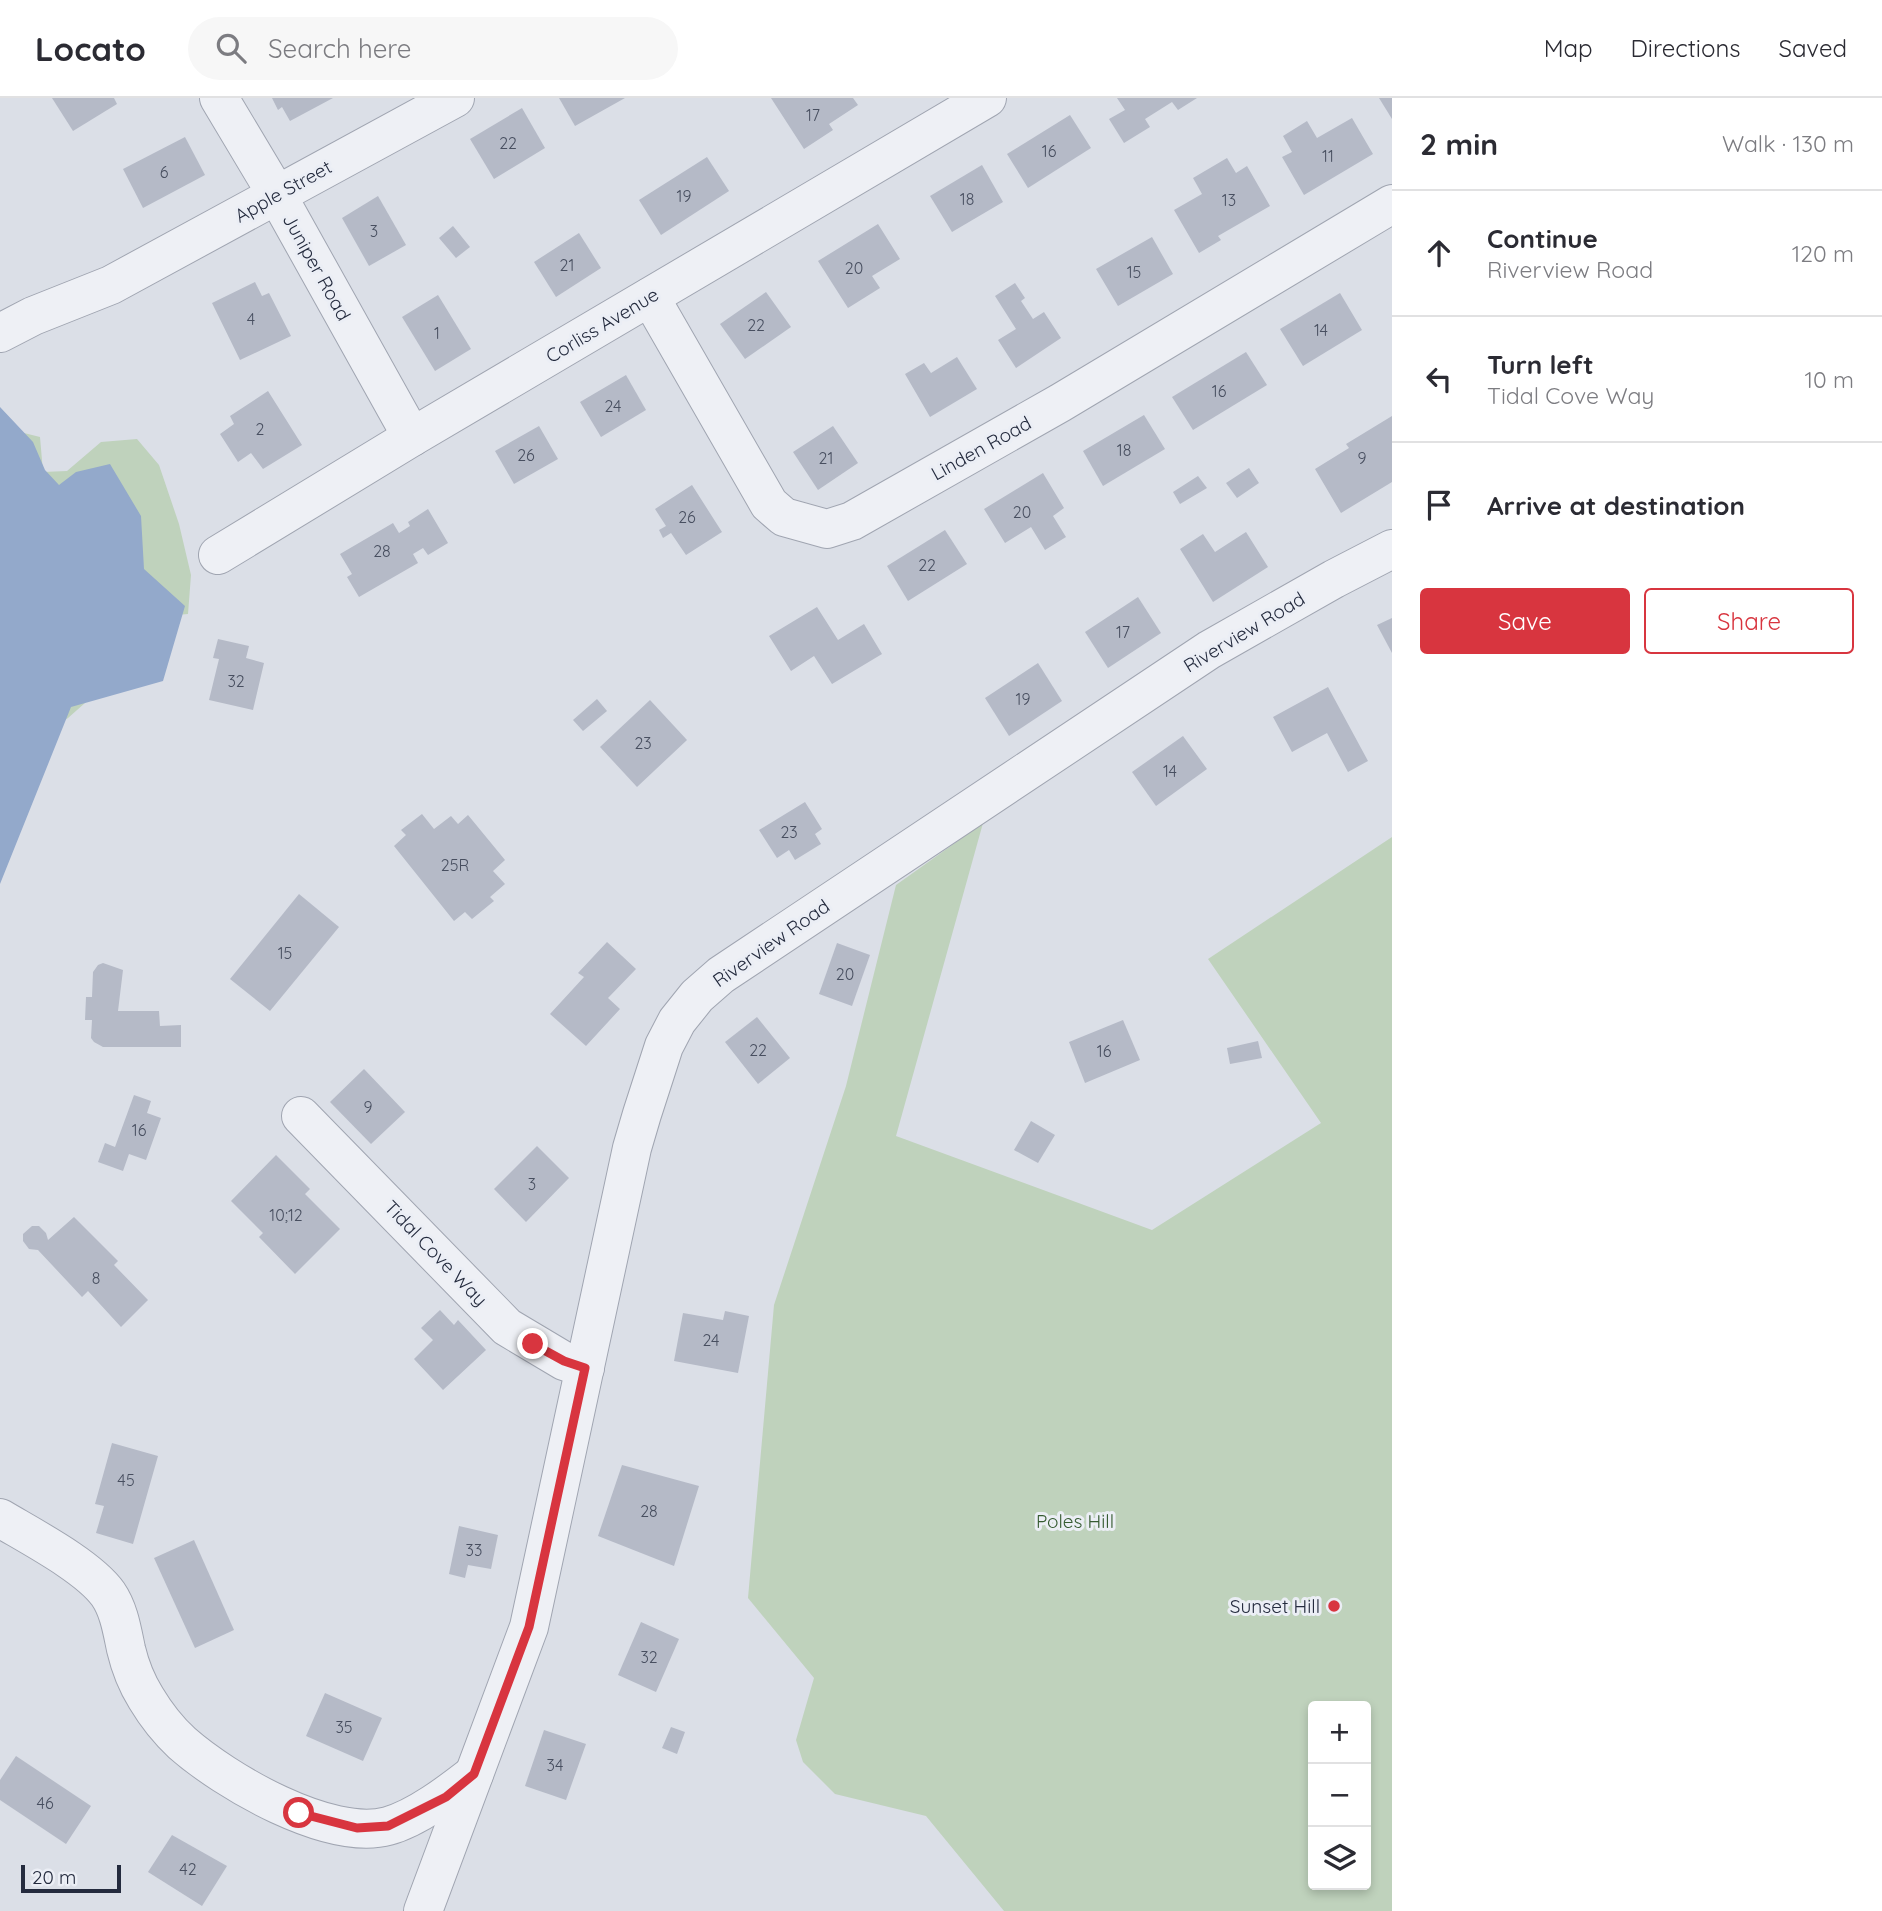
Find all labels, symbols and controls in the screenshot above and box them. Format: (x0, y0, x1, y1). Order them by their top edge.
search box (188, 17, 678, 80)
text: Locato (35, 28, 146, 69)
icon: search (212, 29, 250, 67)
text: Search here (268, 32, 411, 65)
text: Map (1544, 33, 1593, 63)
text: Directions (1631, 33, 1741, 63)
text: Saved (1779, 33, 1847, 63)
house number: 17 (806, 105, 820, 125)
text: 2 min (1420, 125, 1498, 163)
text: Walk · 130 m (1722, 129, 1854, 158)
house number: 22 (499, 133, 517, 153)
house number: 16 (1042, 141, 1057, 161)
house number: 11 (1322, 146, 1334, 166)
street label: Apple Street (230, 154, 336, 228)
house number: 6 (160, 162, 169, 182)
house number: 19 (677, 186, 691, 206)
house number: 18 (960, 189, 974, 209)
house number: 13 (1222, 190, 1236, 210)
street label: Juniper Road (278, 209, 356, 325)
house number: 3 (370, 221, 378, 241)
text: Continue (1487, 222, 1598, 255)
icon: ahead (1420, 234, 1458, 272)
text: 120 m (1792, 239, 1854, 268)
house number: 21 (560, 255, 574, 275)
text: Riverview Road (1487, 255, 1653, 284)
house number: 20 (845, 258, 863, 278)
house number: 15 (1127, 262, 1141, 282)
street label: Corliss Avenue (541, 282, 663, 368)
house number: 4 (247, 309, 255, 329)
house number: 22 (747, 315, 765, 335)
house number: 14 (1314, 320, 1328, 340)
house number: 1 (434, 323, 440, 343)
text: Turn left (1487, 348, 1594, 381)
icon: left (1420, 360, 1458, 398)
text: 10 m (1805, 365, 1854, 394)
house number: 16 (1212, 381, 1227, 401)
text: Tidal Cove Way (1487, 381, 1654, 410)
house number: 24 (604, 396, 622, 416)
street label: Linden Road (927, 411, 1035, 485)
house number: 2 (256, 419, 265, 439)
house number: 18 (1117, 440, 1131, 460)
house number: 26 (517, 445, 535, 465)
house number: 21 (819, 448, 833, 468)
house number: 9 (1358, 448, 1367, 468)
icon: arrive (1420, 486, 1458, 524)
text: Arrive at destination (1487, 489, 1745, 522)
house number: 20 (1013, 502, 1031, 522)
house number: 26 (678, 507, 696, 527)
house number: 28 (373, 541, 391, 561)
house number: 22 (918, 555, 936, 575)
street label: Riverview Road (1179, 586, 1309, 678)
button: Save (1420, 588, 1630, 654)
button: Share (1644, 588, 1854, 654)
house number: 17 (1116, 622, 1130, 642)
house number: 32 (227, 671, 245, 691)
house number: 19 (1016, 689, 1030, 709)
house number: 23 (634, 733, 652, 753)
house number: 14 (1163, 761, 1177, 781)
house number: 23 (780, 822, 798, 842)
house number: 25R (441, 855, 469, 875)
street label: Riverview Road (708, 894, 834, 992)
house number: 15 (278, 943, 292, 963)
house number: 20 (836, 964, 854, 984)
house number: 22 (749, 1040, 767, 1060)
house number: 16 (1097, 1041, 1112, 1061)
house number: 9 (364, 1097, 373, 1117)
house number: 16 (132, 1120, 147, 1140)
house number: 3 (528, 1174, 536, 1194)
street label: Tidal Cove Way (379, 1195, 493, 1311)
house number: 10;12 (269, 1205, 303, 1225)
house number: 8 (92, 1268, 100, 1288)
route end (517, 1328, 548, 1359)
house number: 24 (702, 1330, 720, 1350)
house number: 45 (117, 1470, 135, 1490)
house number: 28 (640, 1501, 658, 1521)
park label: Poles Hill (1036, 1509, 1114, 1533)
house number: 33 (466, 1540, 482, 1560)
place label: Sunset Hill (1230, 1594, 1320, 1618)
marker: Sunset Hill (1326, 1598, 1342, 1614)
house number: 32 (640, 1647, 658, 1667)
map controls (1308, 1701, 1371, 1890)
button: + (1308, 1701, 1371, 1764)
house number: 35 (335, 1717, 353, 1737)
house number: 34 (547, 1755, 563, 1775)
button: − (1308, 1764, 1371, 1827)
house number: 46 (36, 1793, 54, 1813)
route start (283, 1797, 314, 1828)
button: layers (1308, 1827, 1371, 1890)
house number: 42 (179, 1859, 197, 1879)
scale bar (21, 1862, 121, 1894)
text: 20 m (32, 1865, 76, 1889)

